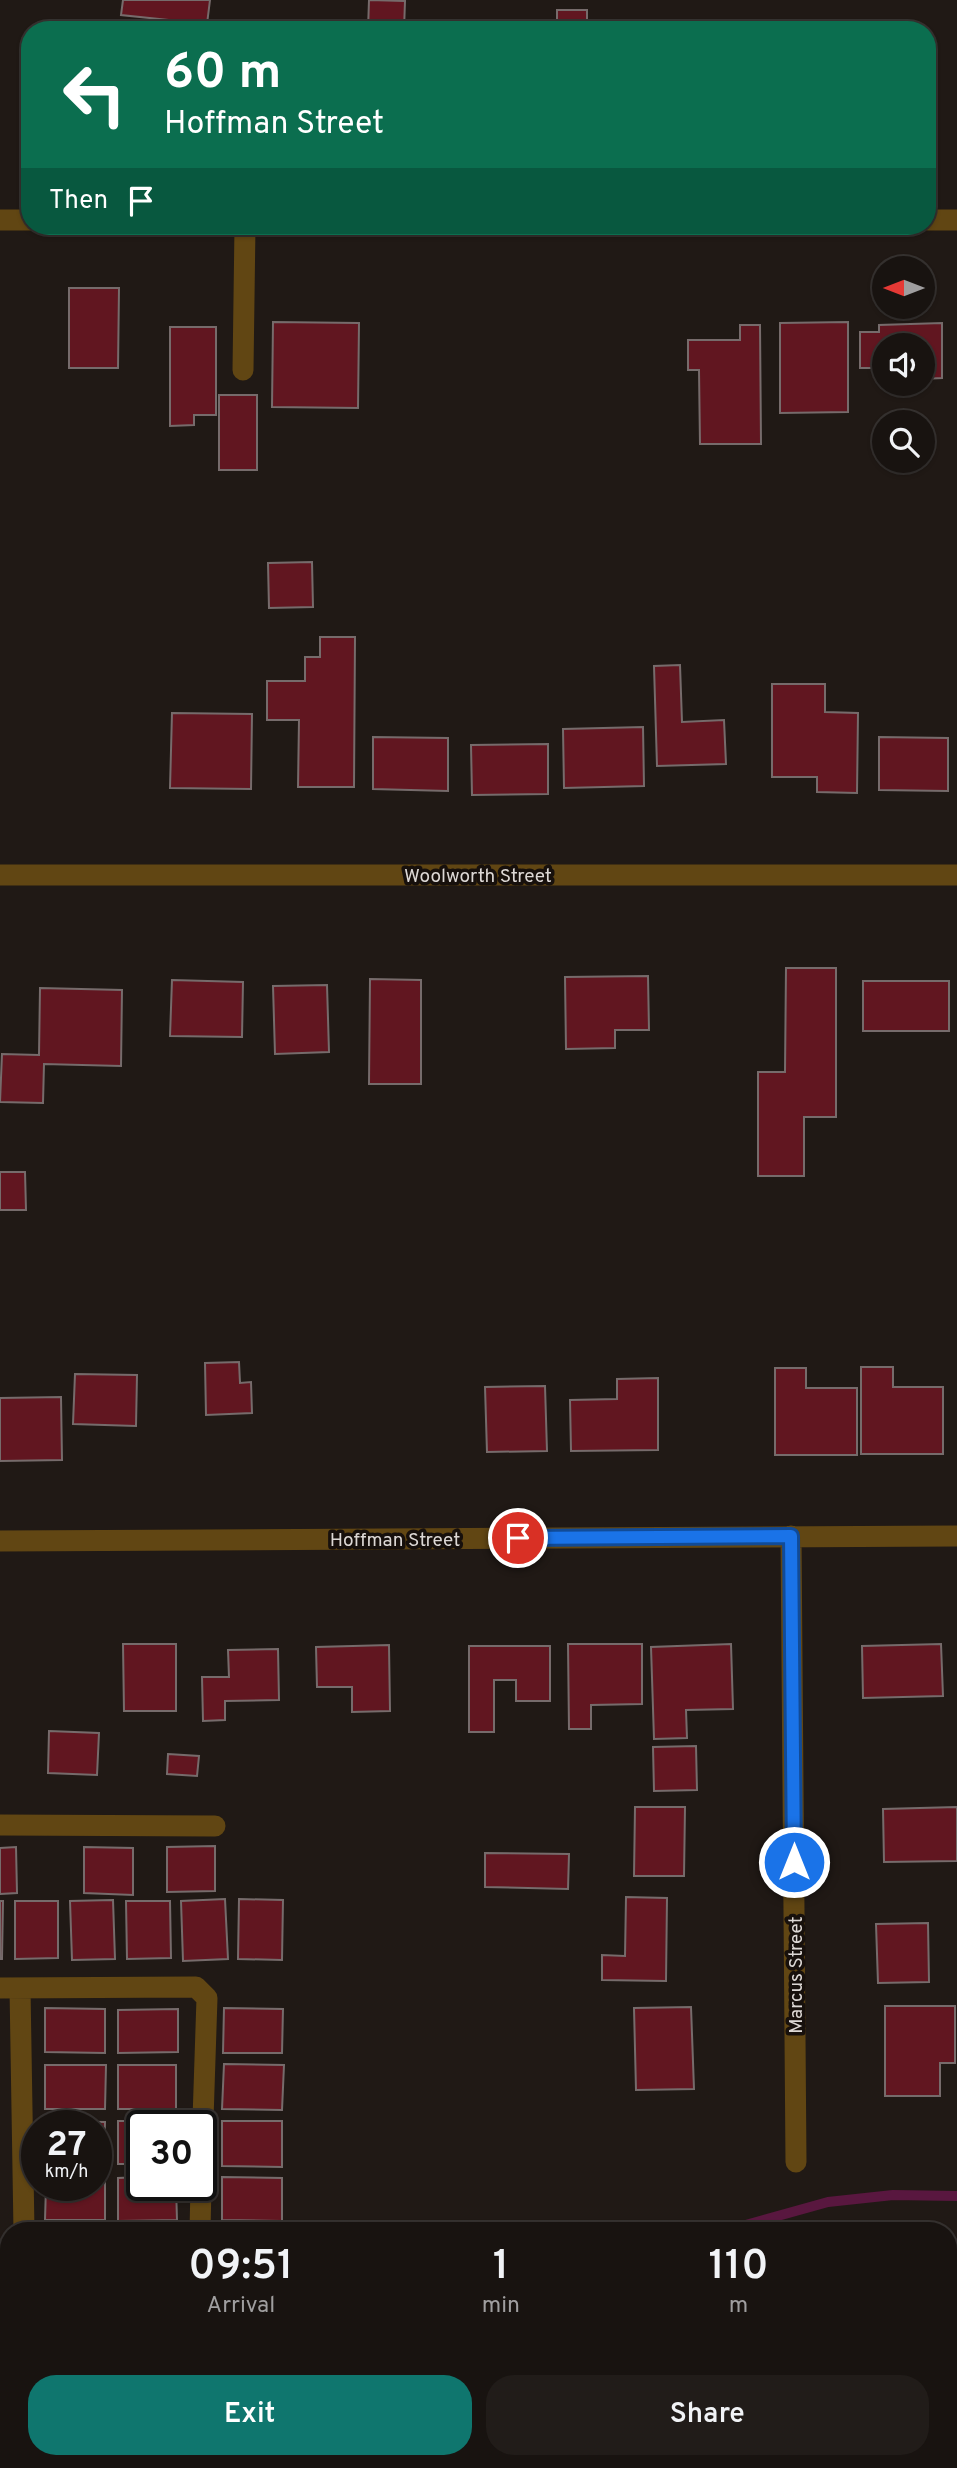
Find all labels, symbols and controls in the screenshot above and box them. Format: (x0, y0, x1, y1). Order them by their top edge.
text: 60 m (164, 44, 282, 106)
icon: left (49, 49, 140, 140)
text: Hoffman Street (164, 105, 384, 145)
icon: arrive (122, 182, 160, 220)
text: Then (49, 185, 108, 218)
north arrow (872, 256, 934, 318)
map controls (872, 256, 935, 473)
button: sound (872, 333, 935, 396)
button: search (872, 410, 935, 473)
street label: Woolworth Street (404, 865, 552, 889)
pin (488, 1508, 548, 1568)
icon: arrive (499, 1519, 537, 1557)
street label: Hoffman Street (330, 1529, 460, 1553)
position arrow (757, 1825, 831, 1899)
street label: Marcus Street (785, 1916, 809, 2034)
speed limit sign: 30 (126, 2110, 217, 2201)
text: 27 (47, 2124, 86, 2168)
text: km/h (45, 2161, 88, 2184)
text: 09:51 (188, 2241, 293, 2294)
text: 1 (493, 2241, 509, 2294)
text: 110 (708, 2241, 769, 2294)
text: Arrival (207, 2292, 275, 2321)
text: min (482, 2292, 520, 2321)
text: m (729, 2292, 748, 2321)
button: Exit (28, 2375, 472, 2455)
button: Share (486, 2375, 929, 2455)

